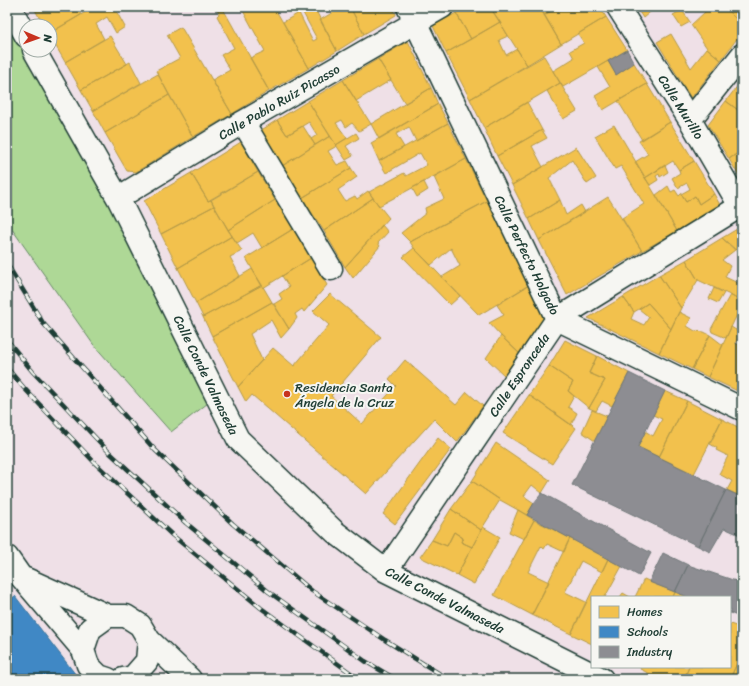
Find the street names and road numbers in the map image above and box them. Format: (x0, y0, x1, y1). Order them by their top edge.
street label: Calle Pablo Ruiz Picasso (214, 57, 345, 146)
street label: Calle Murillo (652, 70, 710, 144)
street label: Calle Perfecto Holgado (488, 191, 566, 319)
street label: Calle Conde Valmaseda (167, 311, 245, 439)
street label: Calle Espronceda (482, 328, 556, 422)
street label: Calle Conde Valmaseda (381, 560, 509, 640)

